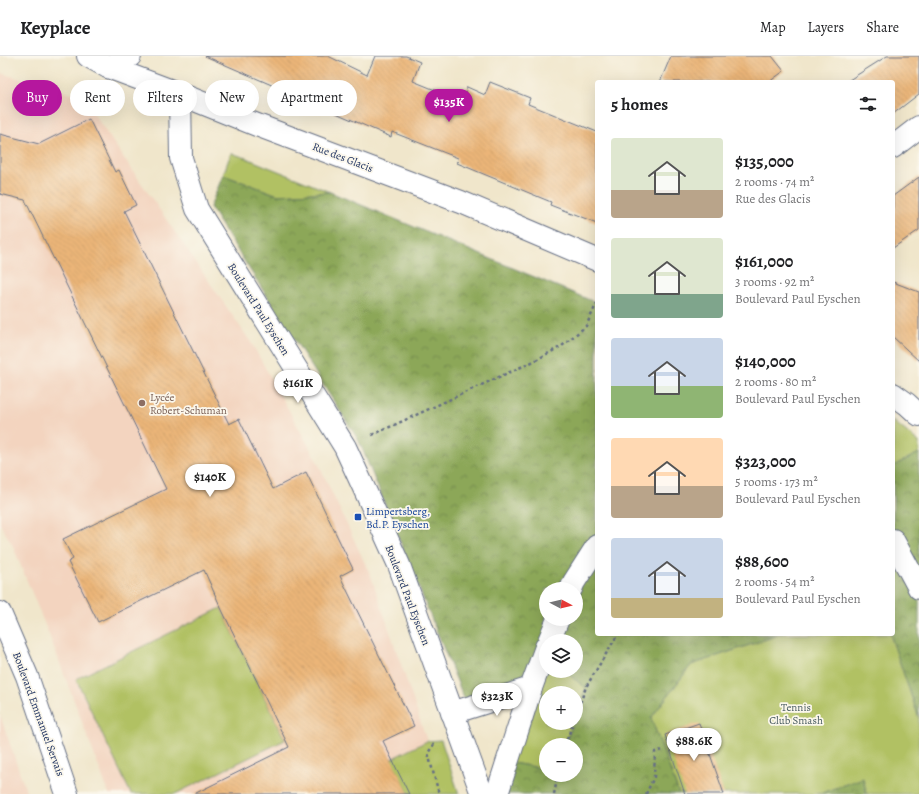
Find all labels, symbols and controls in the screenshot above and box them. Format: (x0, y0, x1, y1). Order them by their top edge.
text: Keyplace (20, 15, 90, 41)
text: Map (760, 18, 786, 37)
text: Layers (808, 18, 844, 37)
text: Share (866, 18, 899, 37)
chip: Buy (12, 80, 62, 116)
chip: Rent (70, 80, 125, 116)
chip: Filters (133, 80, 197, 116)
chip: New (205, 80, 259, 116)
chip: Apartment (267, 80, 357, 116)
pin: $135K (421, 89, 477, 123)
text: $135K (434, 93, 464, 110)
text: 5 homes (611, 93, 668, 116)
icon: filters (857, 93, 879, 115)
street label: Rue des Glacis (310, 139, 375, 176)
text: $135,000 (735, 150, 794, 173)
icon: home (643, 154, 691, 202)
text: 2 rooms · 74 m² (735, 173, 814, 190)
text: Rue des Glacis (735, 190, 811, 207)
text: $161,000 (735, 250, 793, 273)
icon: home (643, 254, 691, 302)
street label: Boulevard Paul Eyschen (224, 260, 293, 358)
text: 3 rooms · 92 m² (735, 273, 814, 290)
text: Boulevard Paul Eyschen (735, 290, 861, 307)
text: $140,000 (735, 350, 796, 373)
icon: home (643, 354, 691, 402)
pin: $161K (270, 370, 326, 404)
text: 2 rooms · 80 m² (735, 373, 816, 390)
text: $161K (283, 374, 313, 391)
place label: Lycée Robert-Schuman (150, 390, 227, 418)
text: Boulevard Paul Eyschen (735, 390, 861, 407)
marker: Lycée Robert-Schuman (137, 398, 147, 408)
text: $323,000 (735, 450, 796, 473)
icon: home (643, 454, 691, 502)
pin: $140K (182, 464, 238, 498)
text: $140K (194, 468, 226, 485)
text: 5 rooms · 173 m² (735, 473, 818, 490)
text: Boulevard Paul Eyschen (735, 490, 861, 507)
place label: Limpertsberg, Bd.P. Eyschen (366, 504, 430, 532)
marker: Limpertsberg, Bd.P. Eyschen (353, 512, 363, 522)
street label: Boulevard Paul Eyschen (381, 543, 434, 647)
text: $88,600 (735, 550, 789, 573)
icon: home (643, 554, 691, 602)
text: 2 rooms · 54 m² (735, 573, 814, 590)
north arrow (539, 582, 583, 626)
map controls (539, 582, 583, 782)
text: Boulevard Paul Eyschen (735, 590, 861, 607)
button: layers (539, 634, 583, 678)
street label: Boulevard Emmanuel Servais (9, 650, 68, 778)
pin: $323K (469, 683, 525, 717)
button: + (539, 686, 583, 730)
text: $323K (481, 687, 513, 704)
park label: Tennis Club Smash (769, 700, 823, 728)
pin: $88.6K (661, 728, 727, 762)
text: $88.6K (676, 732, 712, 749)
button: − (539, 738, 583, 782)

